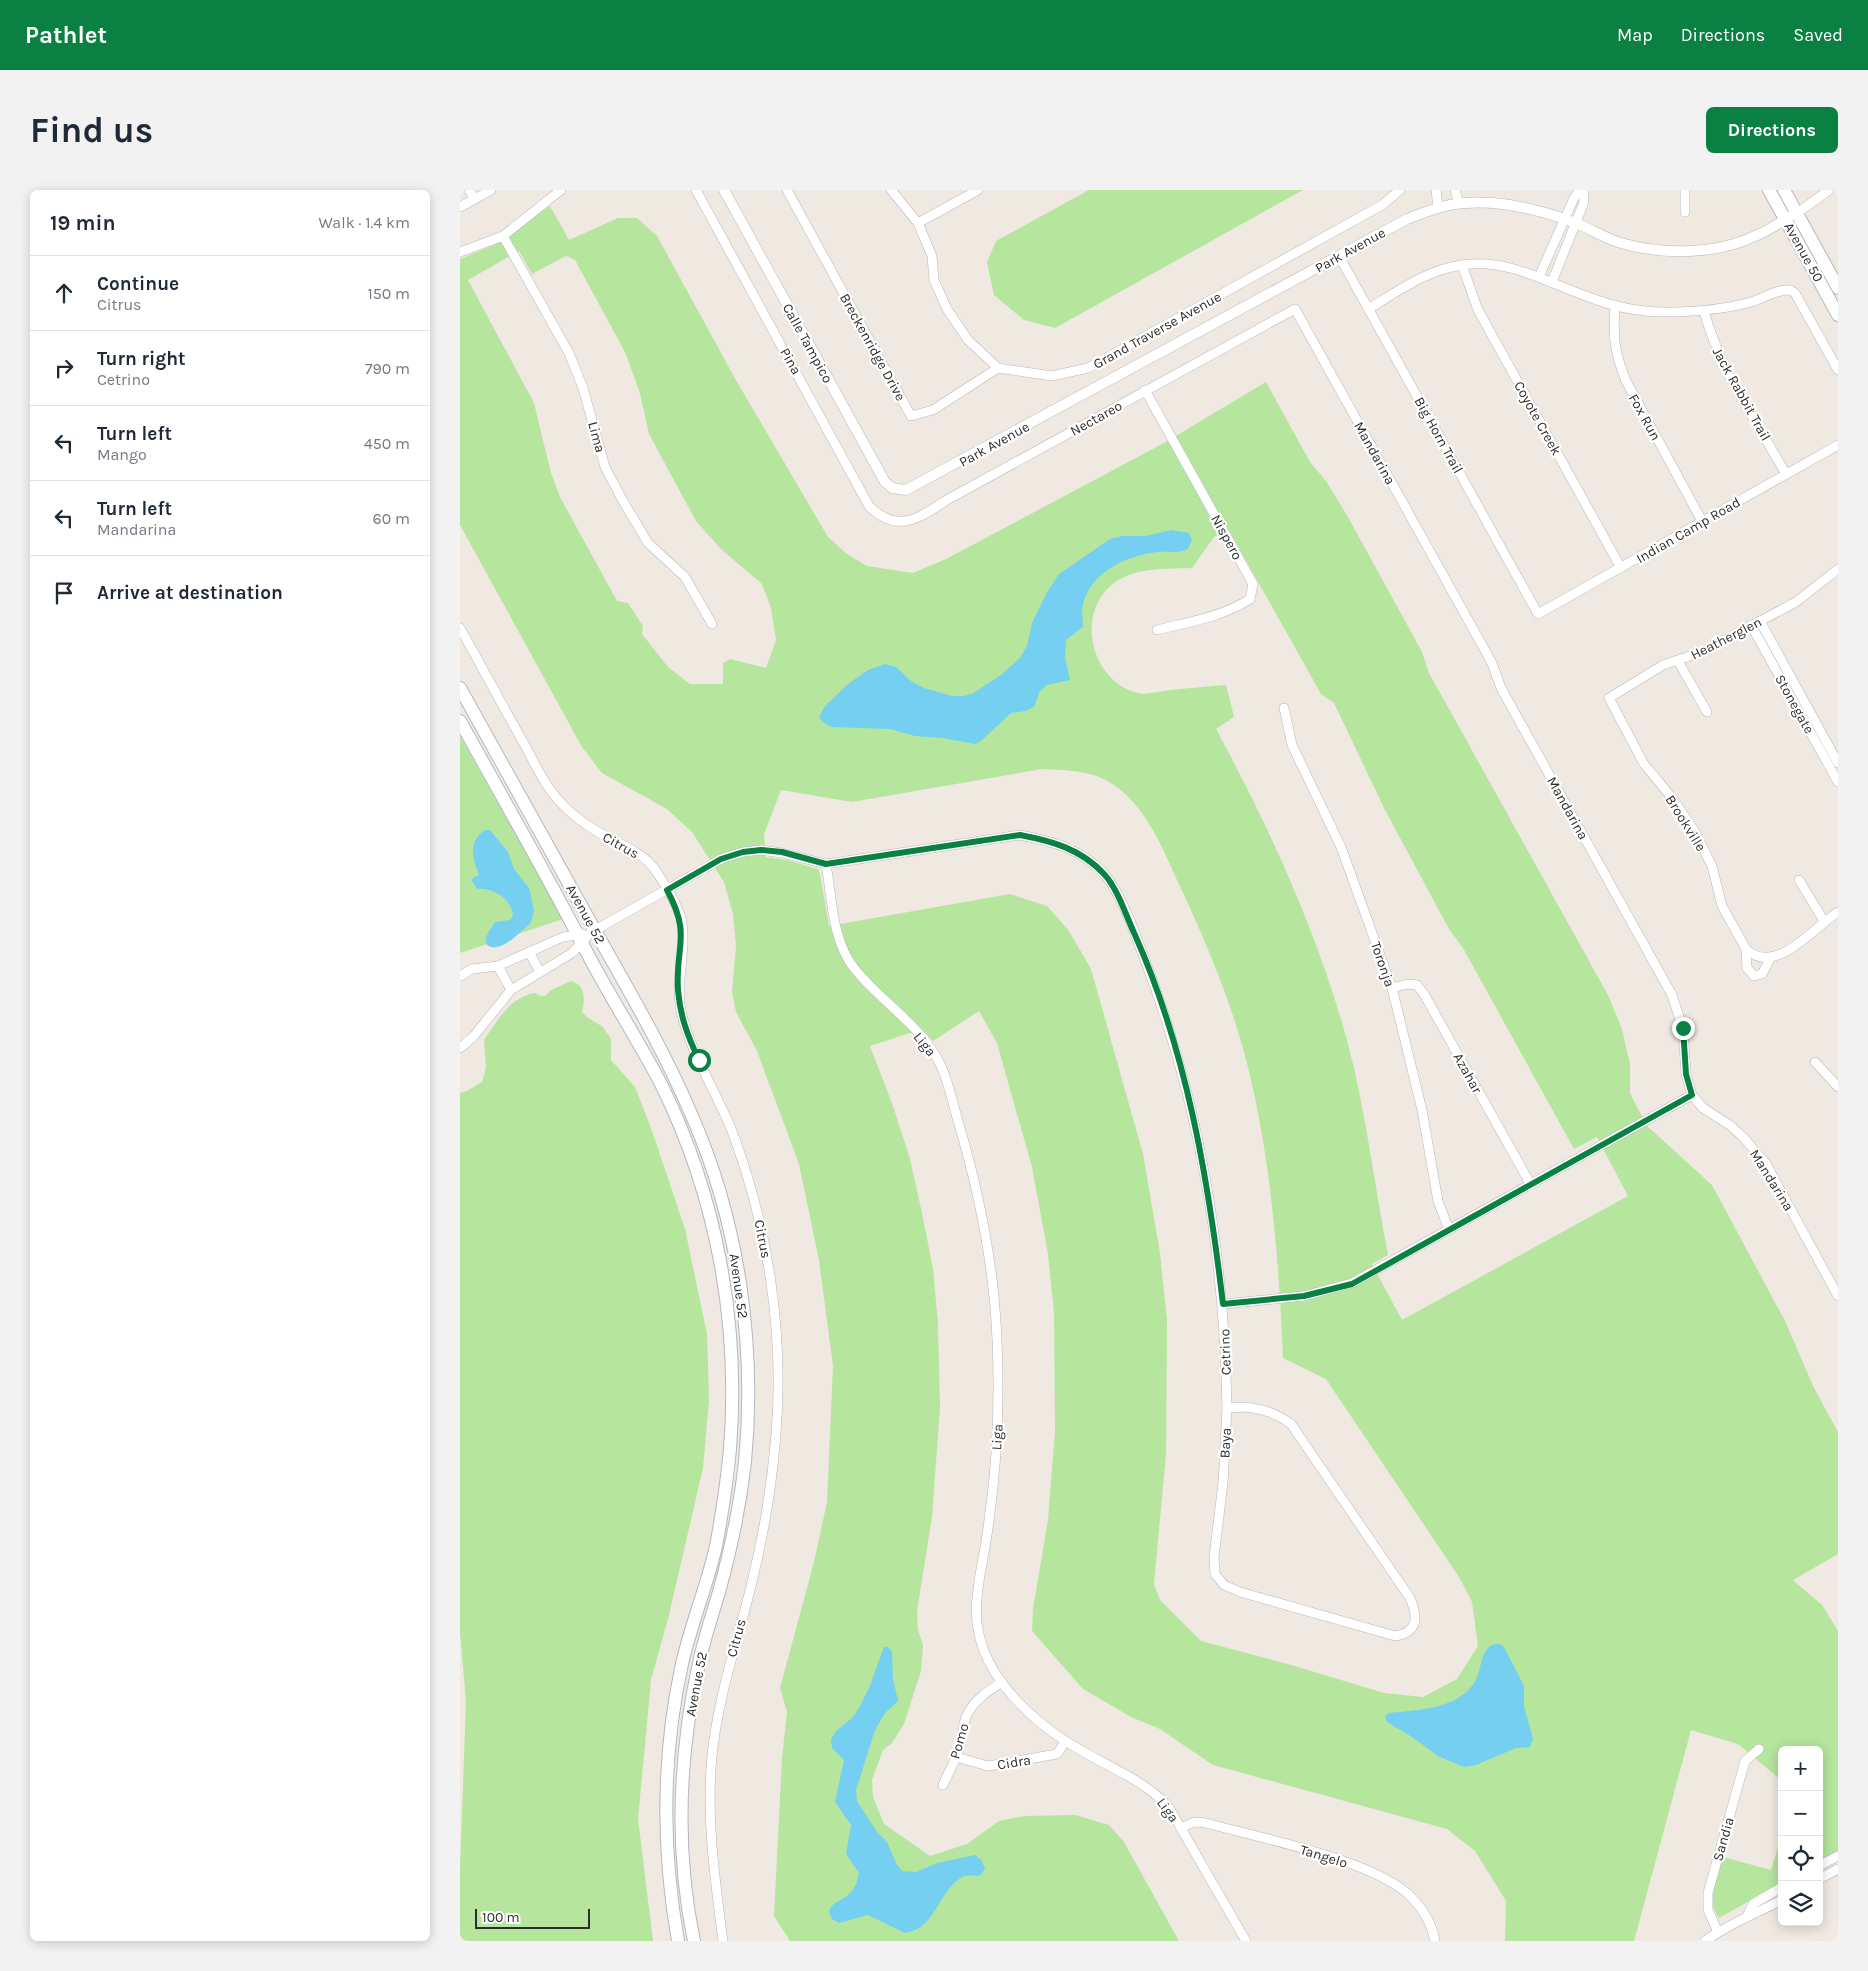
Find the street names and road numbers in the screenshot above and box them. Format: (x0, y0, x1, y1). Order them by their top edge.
street label: Avenue 50 (1780, 219, 1827, 285)
street label: Park Avenue (1312, 224, 1388, 277)
street label: Grand Traverse Avenue (1090, 288, 1224, 373)
street label: Breckenridge Drive (836, 290, 909, 404)
street label: Calle Tampico (779, 300, 836, 386)
street label: Pina (776, 345, 805, 378)
street label: Jack Rabbit Trail (1709, 345, 1774, 444)
street label: Coyote Creek (1510, 378, 1565, 458)
street label: Fox Run (1625, 391, 1664, 443)
street label: Big Horn Trail (1411, 394, 1467, 476)
street label: Nectareo (1067, 397, 1125, 440)
street label: Park Avenue (956, 418, 1032, 471)
street label: Mandarina (1350, 419, 1399, 488)
street label: Lima (584, 420, 609, 455)
street label: Indian Camp Road (1633, 494, 1743, 567)
street label: Nispero (1207, 512, 1246, 563)
street label: Heatherglen (1688, 613, 1765, 664)
street label: Stonegate (1771, 672, 1818, 737)
street label: Mandarina (1543, 774, 1592, 843)
street label: Brookville (1662, 792, 1710, 855)
street label: Citrus (600, 829, 642, 862)
street label: Avenue 52 (562, 882, 609, 947)
street label: Toronja (1367, 939, 1398, 989)
street label: Liga (910, 1029, 940, 1060)
street label: Azahar (1450, 1050, 1486, 1097)
street label: Mandarina (1746, 1146, 1797, 1214)
street label: Citrus (750, 1218, 775, 1260)
street label: Avenue 52 (726, 1252, 751, 1320)
street label: Cetrino (1216, 1329, 1235, 1375)
street label: Liga (988, 1423, 1007, 1451)
street label: Baya (1216, 1427, 1235, 1459)
street label: Citrus (723, 1617, 750, 1659)
street label: Avenue 52 (682, 1650, 711, 1718)
street label: Pomo (946, 1721, 973, 1761)
street label: Cidra (996, 1751, 1032, 1774)
street label: Liga (1153, 1795, 1182, 1826)
street label: Sandia (1709, 1815, 1738, 1863)
street label: Tangelo (1298, 1841, 1350, 1872)

